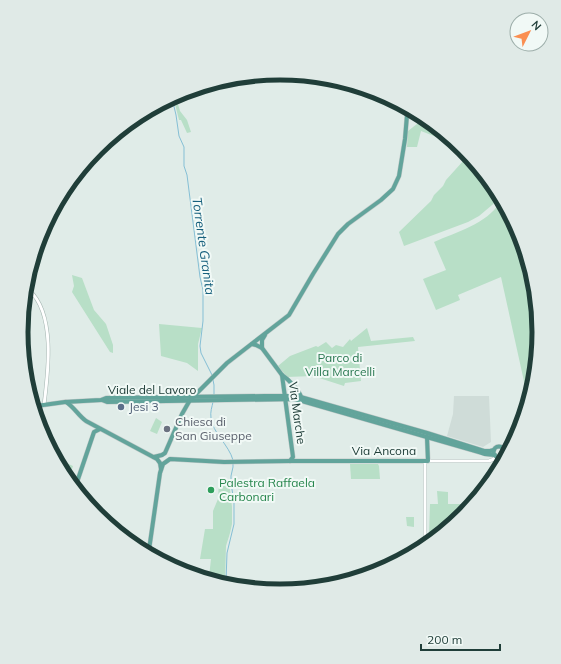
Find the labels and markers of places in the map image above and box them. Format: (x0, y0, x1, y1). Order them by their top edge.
place label: Jesi 3 (129, 399, 159, 414)
marker: Jesi 3 (116, 402, 126, 412)
place label: Chiesa di San Giuseppe (175, 414, 252, 443)
marker: Chiesa di San Giuseppe (162, 424, 172, 434)
place label: Palestra Raffaela Carbonari (219, 475, 315, 504)
marker: Palestra Raffaela Carbonari (206, 485, 216, 495)

